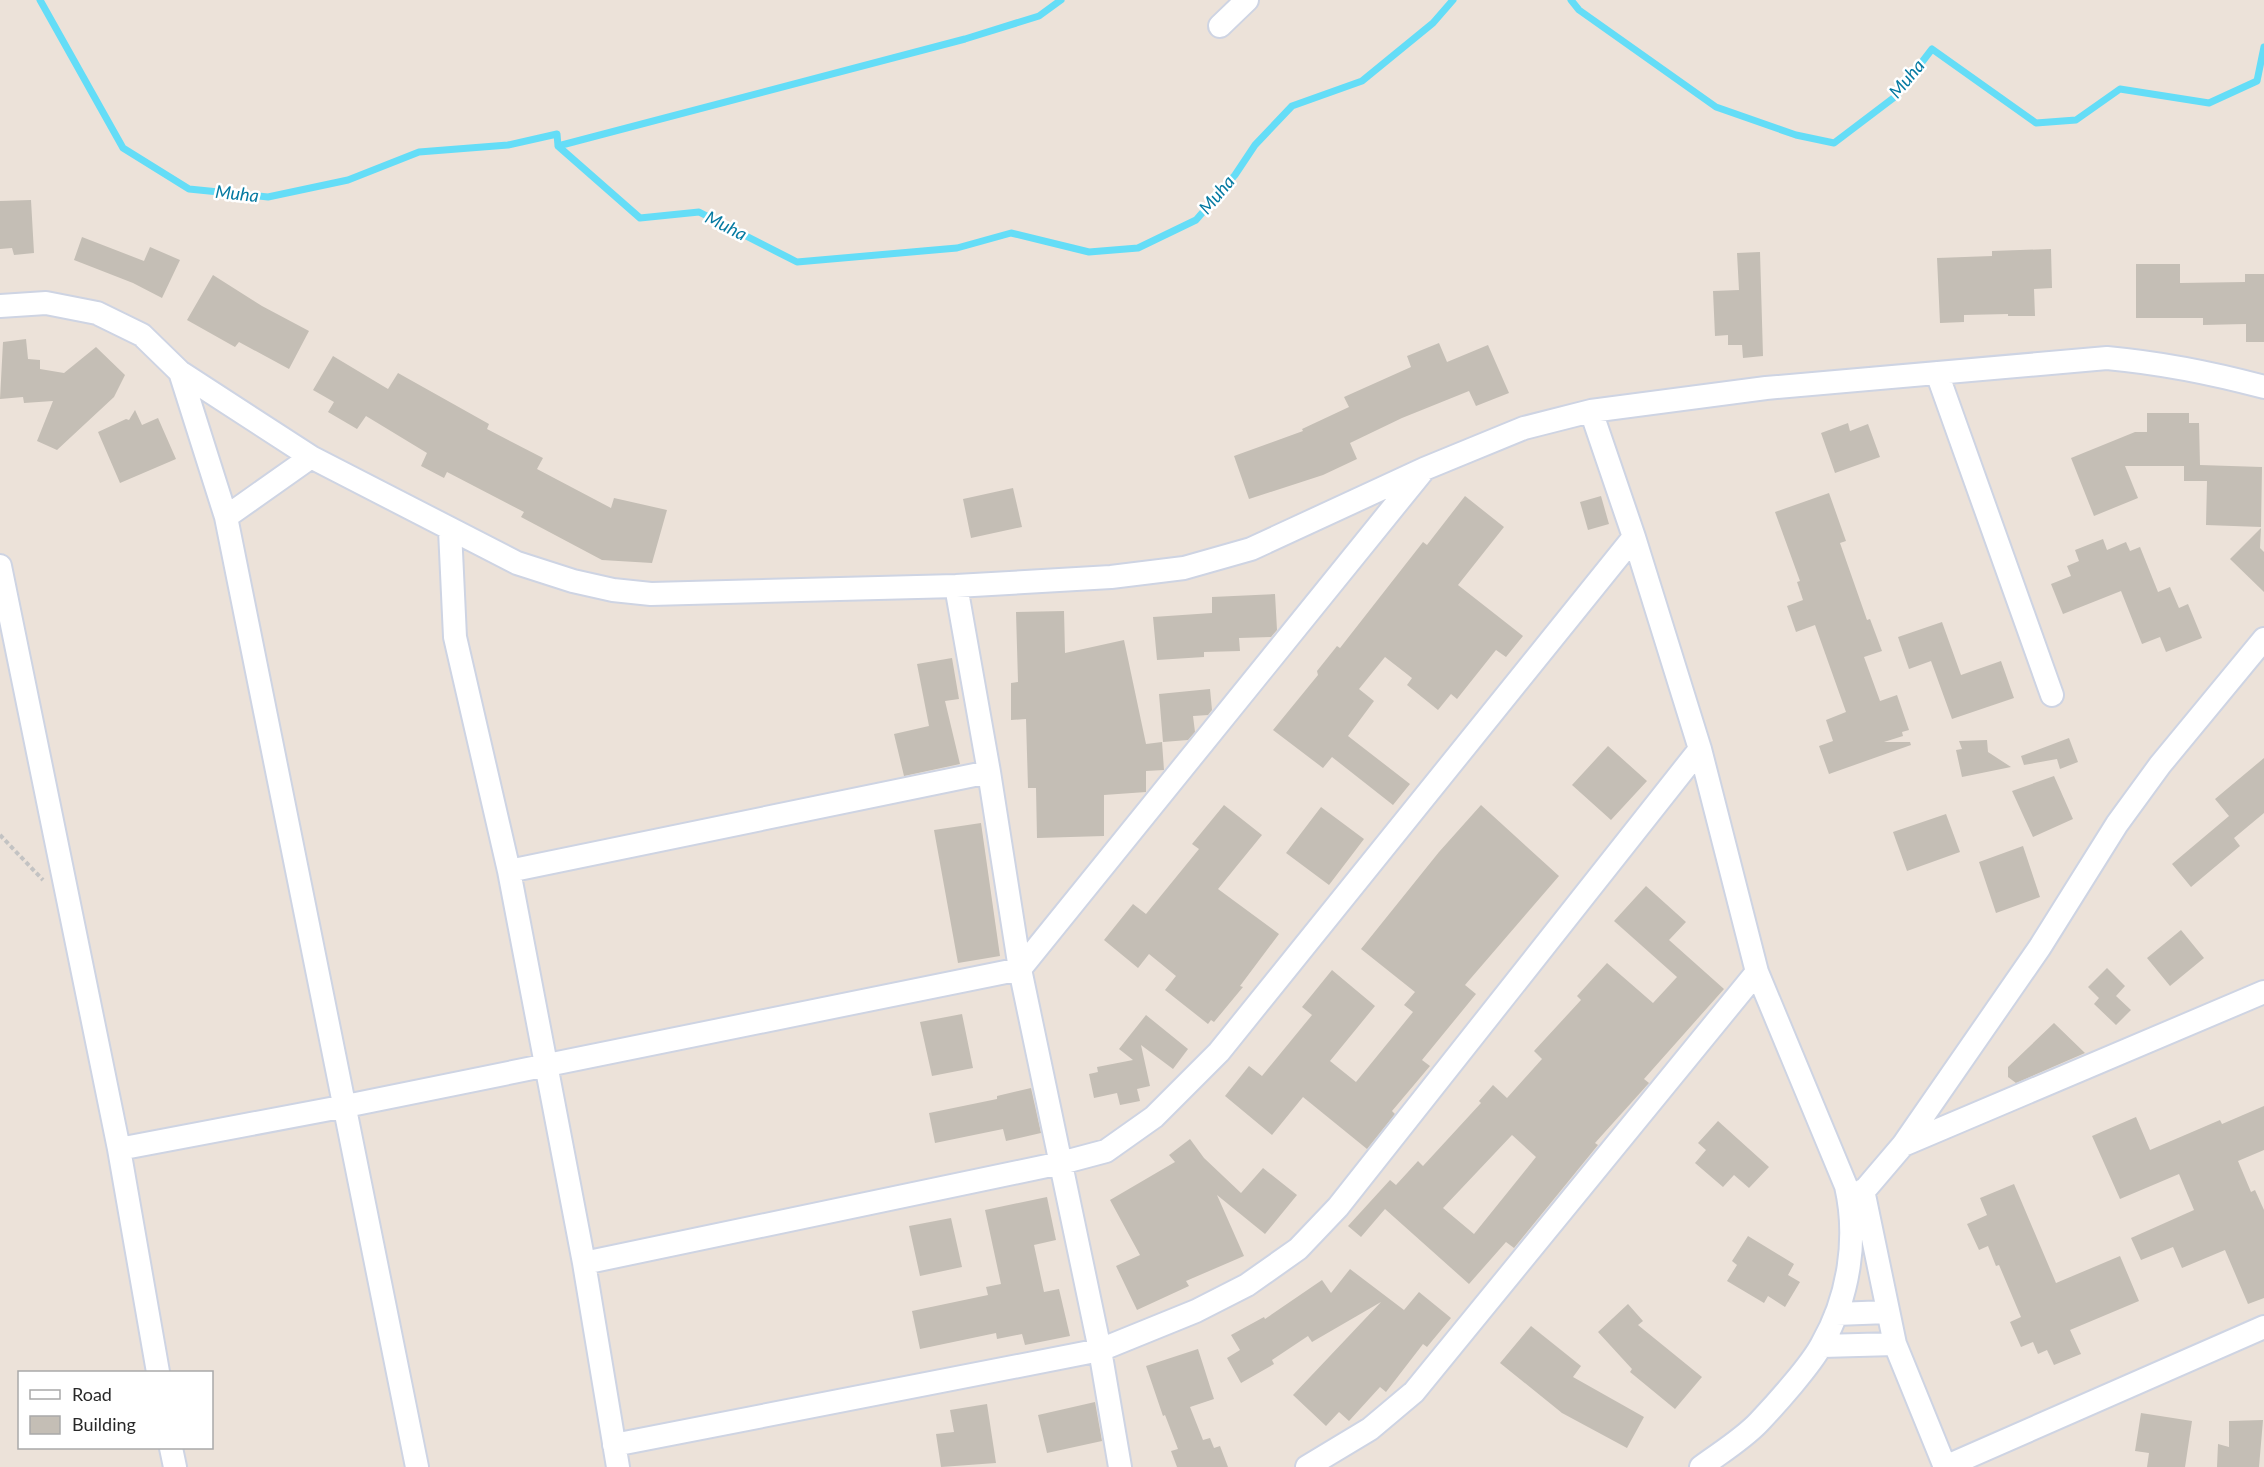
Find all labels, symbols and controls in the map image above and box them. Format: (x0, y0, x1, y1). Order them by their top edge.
water label: Muha (1884, 55, 1929, 102)
water label: Muha (1194, 171, 1239, 218)
water label: Muha (214, 180, 260, 206)
water label: Muha (702, 205, 751, 245)
legend (18, 1371, 213, 1449)
text: Road (72, 1383, 112, 1405)
text: Building (72, 1413, 136, 1435)

